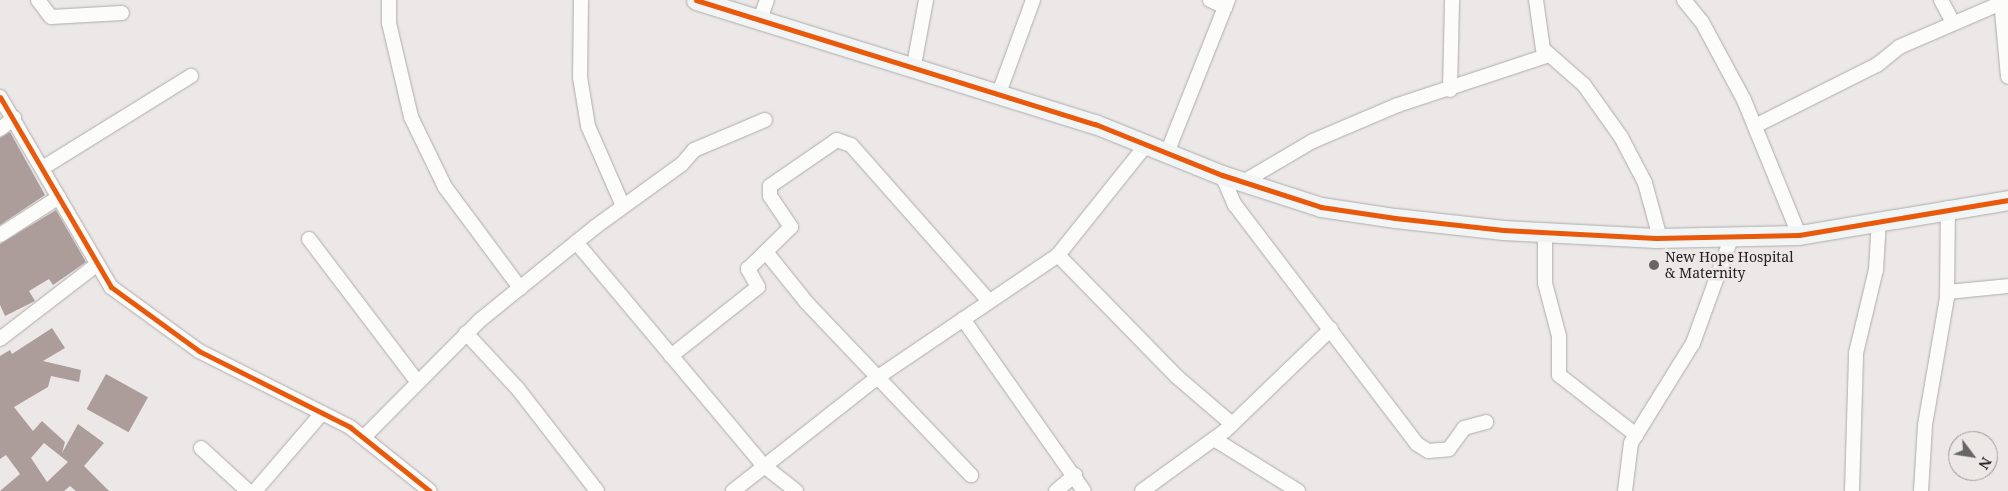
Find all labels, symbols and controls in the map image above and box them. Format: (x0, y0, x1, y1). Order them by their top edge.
place label: New Hope Hospital & Maternity (1665, 249, 1794, 282)
marker: New Hope Hospital & Maternity (1647, 258, 1661, 272)
north arrow (1948, 431, 1998, 481)
text: N (1974, 454, 1996, 473)

